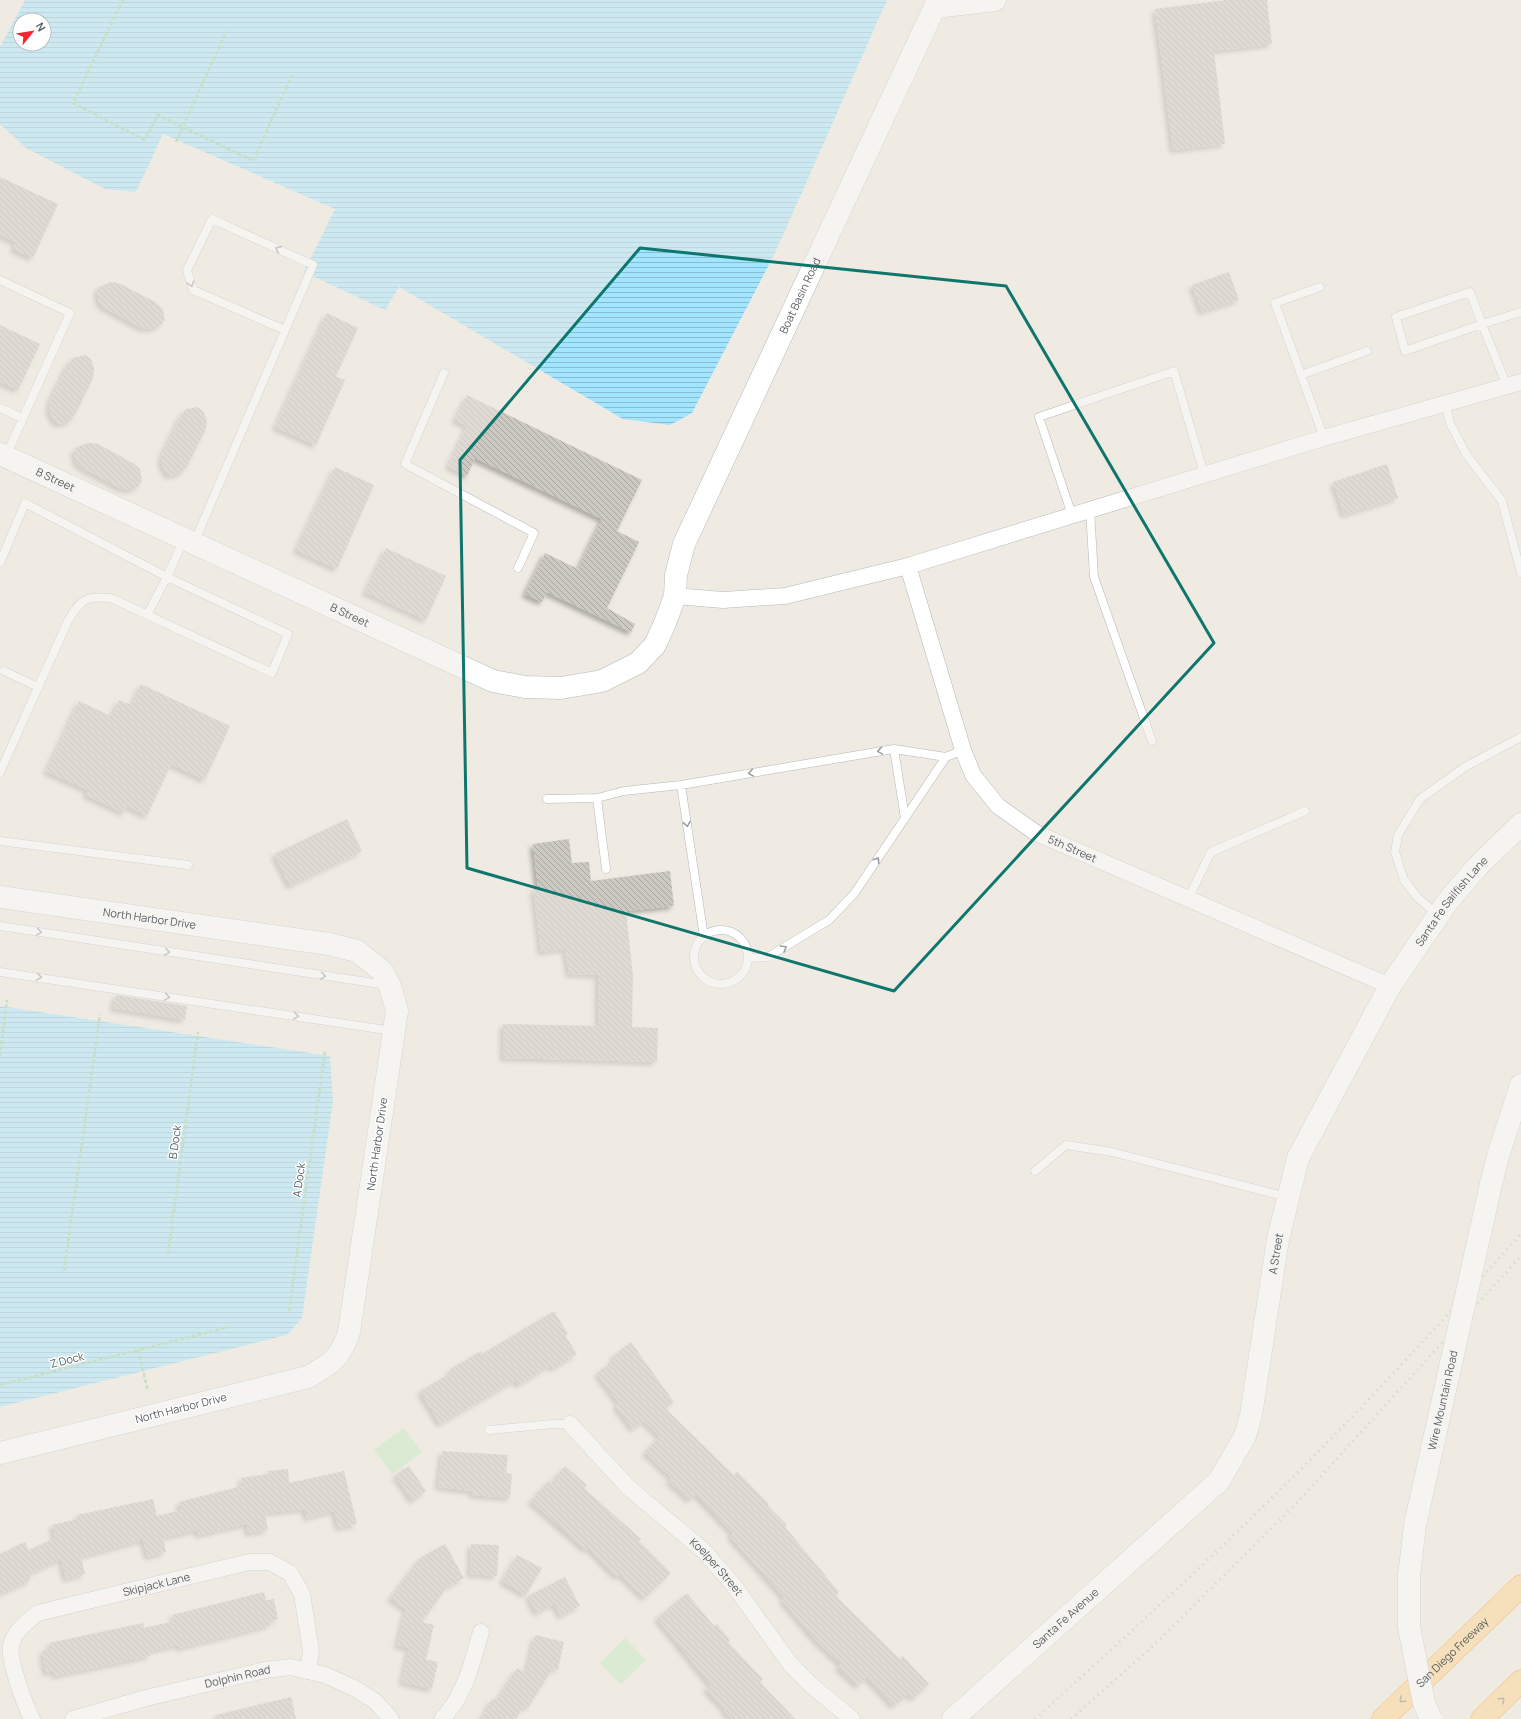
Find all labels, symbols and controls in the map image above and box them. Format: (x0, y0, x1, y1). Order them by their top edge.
north arrow (12, 12, 52, 52)
text: N (33, 20, 50, 34)
one-way arrow (275, 246, 282, 254)
street label: Boat Basin Road (775, 255, 824, 336)
one-way arrow (187, 280, 195, 287)
street label: B Street (34, 464, 78, 495)
street label: B Street (328, 599, 372, 630)
one-way arrow (876, 746, 883, 755)
one-way arrow (748, 768, 755, 777)
one-way arrow (682, 821, 691, 827)
street label: 5th Street (1046, 831, 1099, 865)
street label: Santa Fe Sailfish Lane (1411, 852, 1491, 949)
one-way arrow (872, 857, 880, 864)
street label: North Harbor Drive (102, 904, 198, 932)
one-way arrow (35, 927, 42, 936)
one-way arrow (780, 945, 787, 952)
one-way arrow (164, 947, 170, 955)
one-way arrow (320, 971, 326, 980)
one-way arrow (35, 972, 42, 981)
one-way arrow (164, 992, 170, 1001)
one-way arrow (293, 1011, 299, 1020)
street label: North Harbor Drive (363, 1096, 391, 1191)
street label: B Dock (165, 1123, 184, 1160)
street label: A Dock (289, 1161, 308, 1198)
street label: A Street (1265, 1231, 1286, 1275)
street label: Z Dock (48, 1348, 86, 1371)
street label: Wire Mountain Road (1424, 1349, 1461, 1452)
street label: North Harbor Drive (134, 1389, 229, 1426)
street label: Koelper Street (687, 1534, 747, 1598)
street label: Skipjack Lane (121, 1568, 192, 1599)
street label: Santa Fe Avenue (1029, 1584, 1102, 1652)
street label: San Diego Freeway (1412, 1613, 1491, 1690)
street label: Dolphin Road (203, 1661, 271, 1691)
one-way arrow (1399, 1695, 1407, 1703)
one-way arrow (1497, 1697, 1505, 1705)

